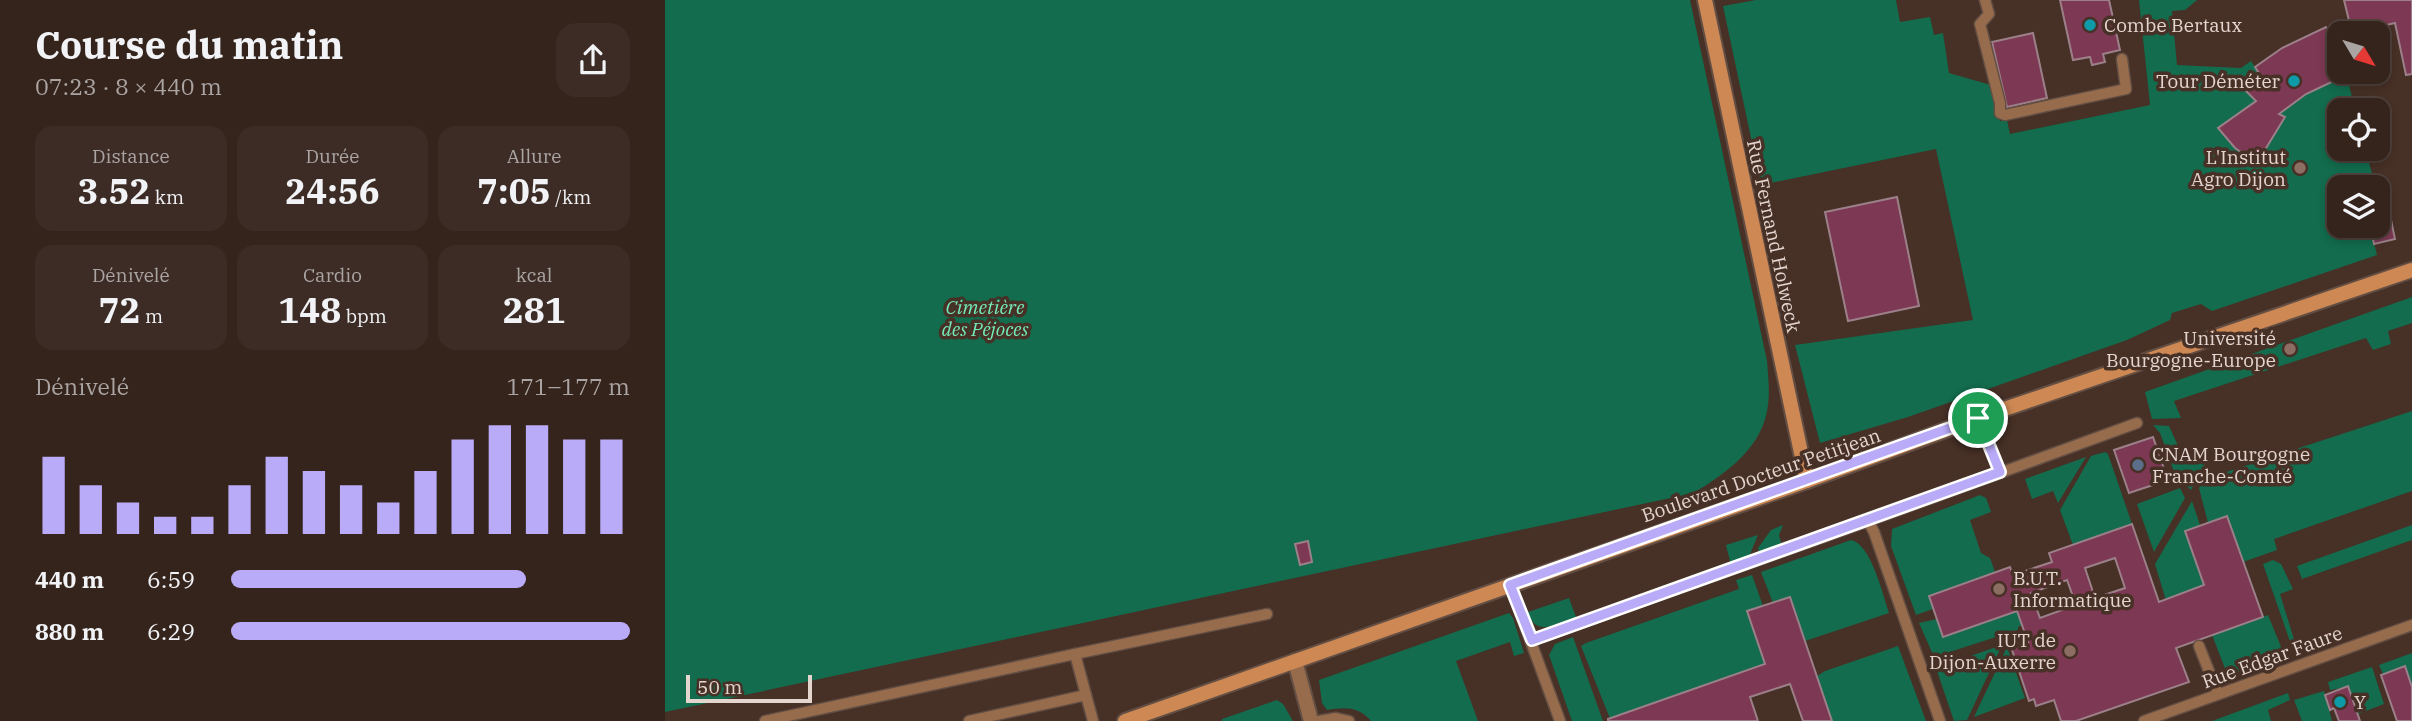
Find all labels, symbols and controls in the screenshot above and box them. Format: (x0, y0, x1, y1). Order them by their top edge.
place label: Combe Bertaux (2104, 13, 2242, 37)
marker: Combe Bertaux (2082, 17, 2098, 33)
text: Course du matin (35, 20, 343, 69)
north arrow (2327, 21, 2391, 84)
map controls (2327, 21, 2390, 238)
button: share (556, 23, 630, 97)
place label: Tour Déméter (2156, 69, 2281, 93)
text: 07:23 · 8 × 440 m (35, 71, 222, 101)
marker: Tour Déméter (2286, 73, 2302, 89)
button: locate (2327, 98, 2390, 161)
street label: Rue Fernand Holweck (1742, 137, 1806, 335)
text: Distance (92, 144, 170, 168)
text: Durée (306, 144, 359, 168)
text: Allure (507, 144, 561, 168)
place label: L'Institut Agro Dijon (2191, 145, 2286, 191)
marker: L'Institut Agro Dijon (2292, 160, 2308, 176)
text: 3.52 (78, 168, 150, 214)
text: 24:56 (285, 168, 380, 214)
text: 7:05 (477, 168, 551, 214)
button: layers (2327, 175, 2390, 238)
text: km (150, 185, 184, 209)
text: /km (551, 185, 591, 209)
text: Dénivelé (92, 263, 170, 287)
text: Cardio (303, 263, 362, 287)
text: kcal (516, 263, 552, 287)
text: 72 (99, 287, 141, 333)
text: 148 (278, 287, 341, 333)
text: 281 (503, 287, 566, 333)
park label: Cimetière des Péjoces (941, 295, 1029, 341)
text: m (141, 304, 163, 328)
text: bpm (341, 304, 387, 328)
place label: Université Bourgogne-Europe (2106, 326, 2276, 372)
marker: Université Bourgogne-Europe (2282, 341, 2298, 357)
text: Dénivelé (35, 371, 129, 401)
text: 171–177 m (506, 371, 630, 401)
pin (1948, 388, 2008, 448)
icon: arrive (1959, 399, 1997, 437)
street label: Boulevard Docteur Petitjean (1638, 423, 1884, 527)
place label: CNAM Bourgogne Franche-Comté (2152, 442, 2310, 488)
marker: CNAM Bourgogne Franche-Comté (2130, 457, 2146, 473)
text: 440 m (35, 564, 104, 594)
text: 6:59 (147, 564, 195, 594)
place label: B.U.T. Informatique (2013, 566, 2132, 612)
marker: B.U.T. Informatique (1991, 581, 2007, 597)
text: 880 m (35, 616, 104, 646)
text: 6:29 (147, 616, 195, 646)
street label: Rue Edgar Faure (2198, 620, 2346, 694)
place label: IUT de Dijon-Auxerre (1929, 628, 2056, 674)
marker: IUT de Dijon-Auxerre (2062, 643, 2078, 659)
scale bar (686, 672, 812, 704)
text: 50 m (697, 675, 742, 699)
place label: Y (2354, 690, 2366, 714)
marker: Y (2332, 694, 2348, 710)

